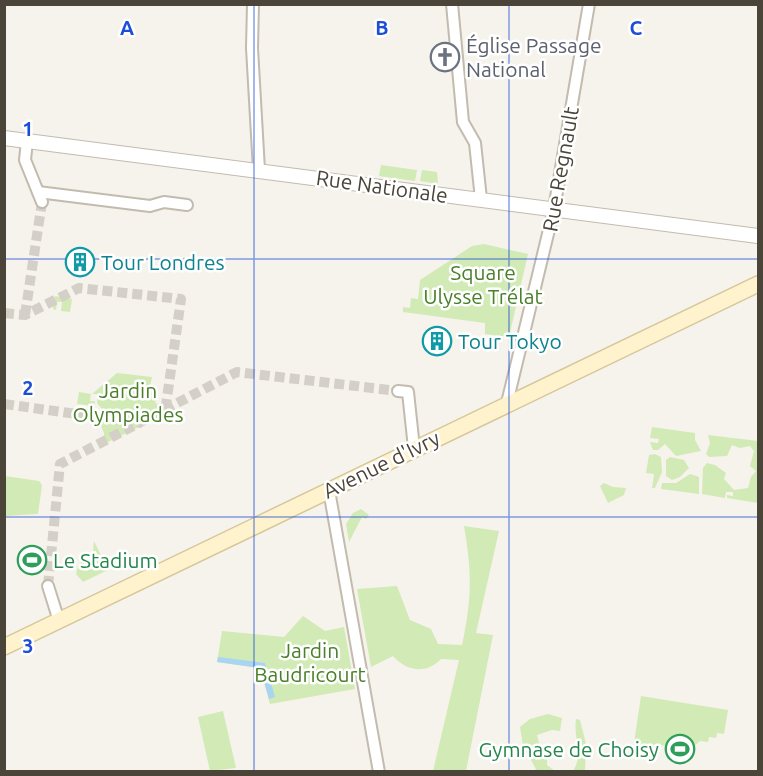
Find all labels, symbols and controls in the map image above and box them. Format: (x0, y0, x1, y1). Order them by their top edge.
text: A (120, 16, 134, 39)
text: B (375, 16, 389, 39)
text: C (630, 16, 643, 39)
place label: Église Passage National (466, 33, 602, 81)
church icon: Église Passage National (429, 41, 461, 73)
street label: Rue Regnault (537, 105, 583, 233)
text: 1 (22, 117, 34, 140)
street label: Rue Nationale (315, 165, 449, 207)
building icon: Tour Londres (64, 246, 96, 278)
place label: Tour Londres (101, 250, 225, 274)
park label: Square Ulysse Trélat (423, 260, 543, 308)
building icon: Tour Tokyo (421, 325, 453, 357)
place label: Tour Tokyo (458, 329, 562, 353)
text: 2 (22, 376, 34, 399)
park label: Jardin Olympiades (72, 378, 184, 426)
street label: Avenue d'Ivry (319, 425, 443, 503)
sports icon: Le Stadium (16, 544, 48, 576)
place label: Le Stadium (53, 548, 158, 572)
text: 3 (22, 634, 34, 657)
park label: Jardin Baudricourt (254, 638, 366, 686)
sports icon: Gymnase de Choisy (664, 733, 696, 765)
place label: Gymnase de Choisy (479, 737, 659, 761)

